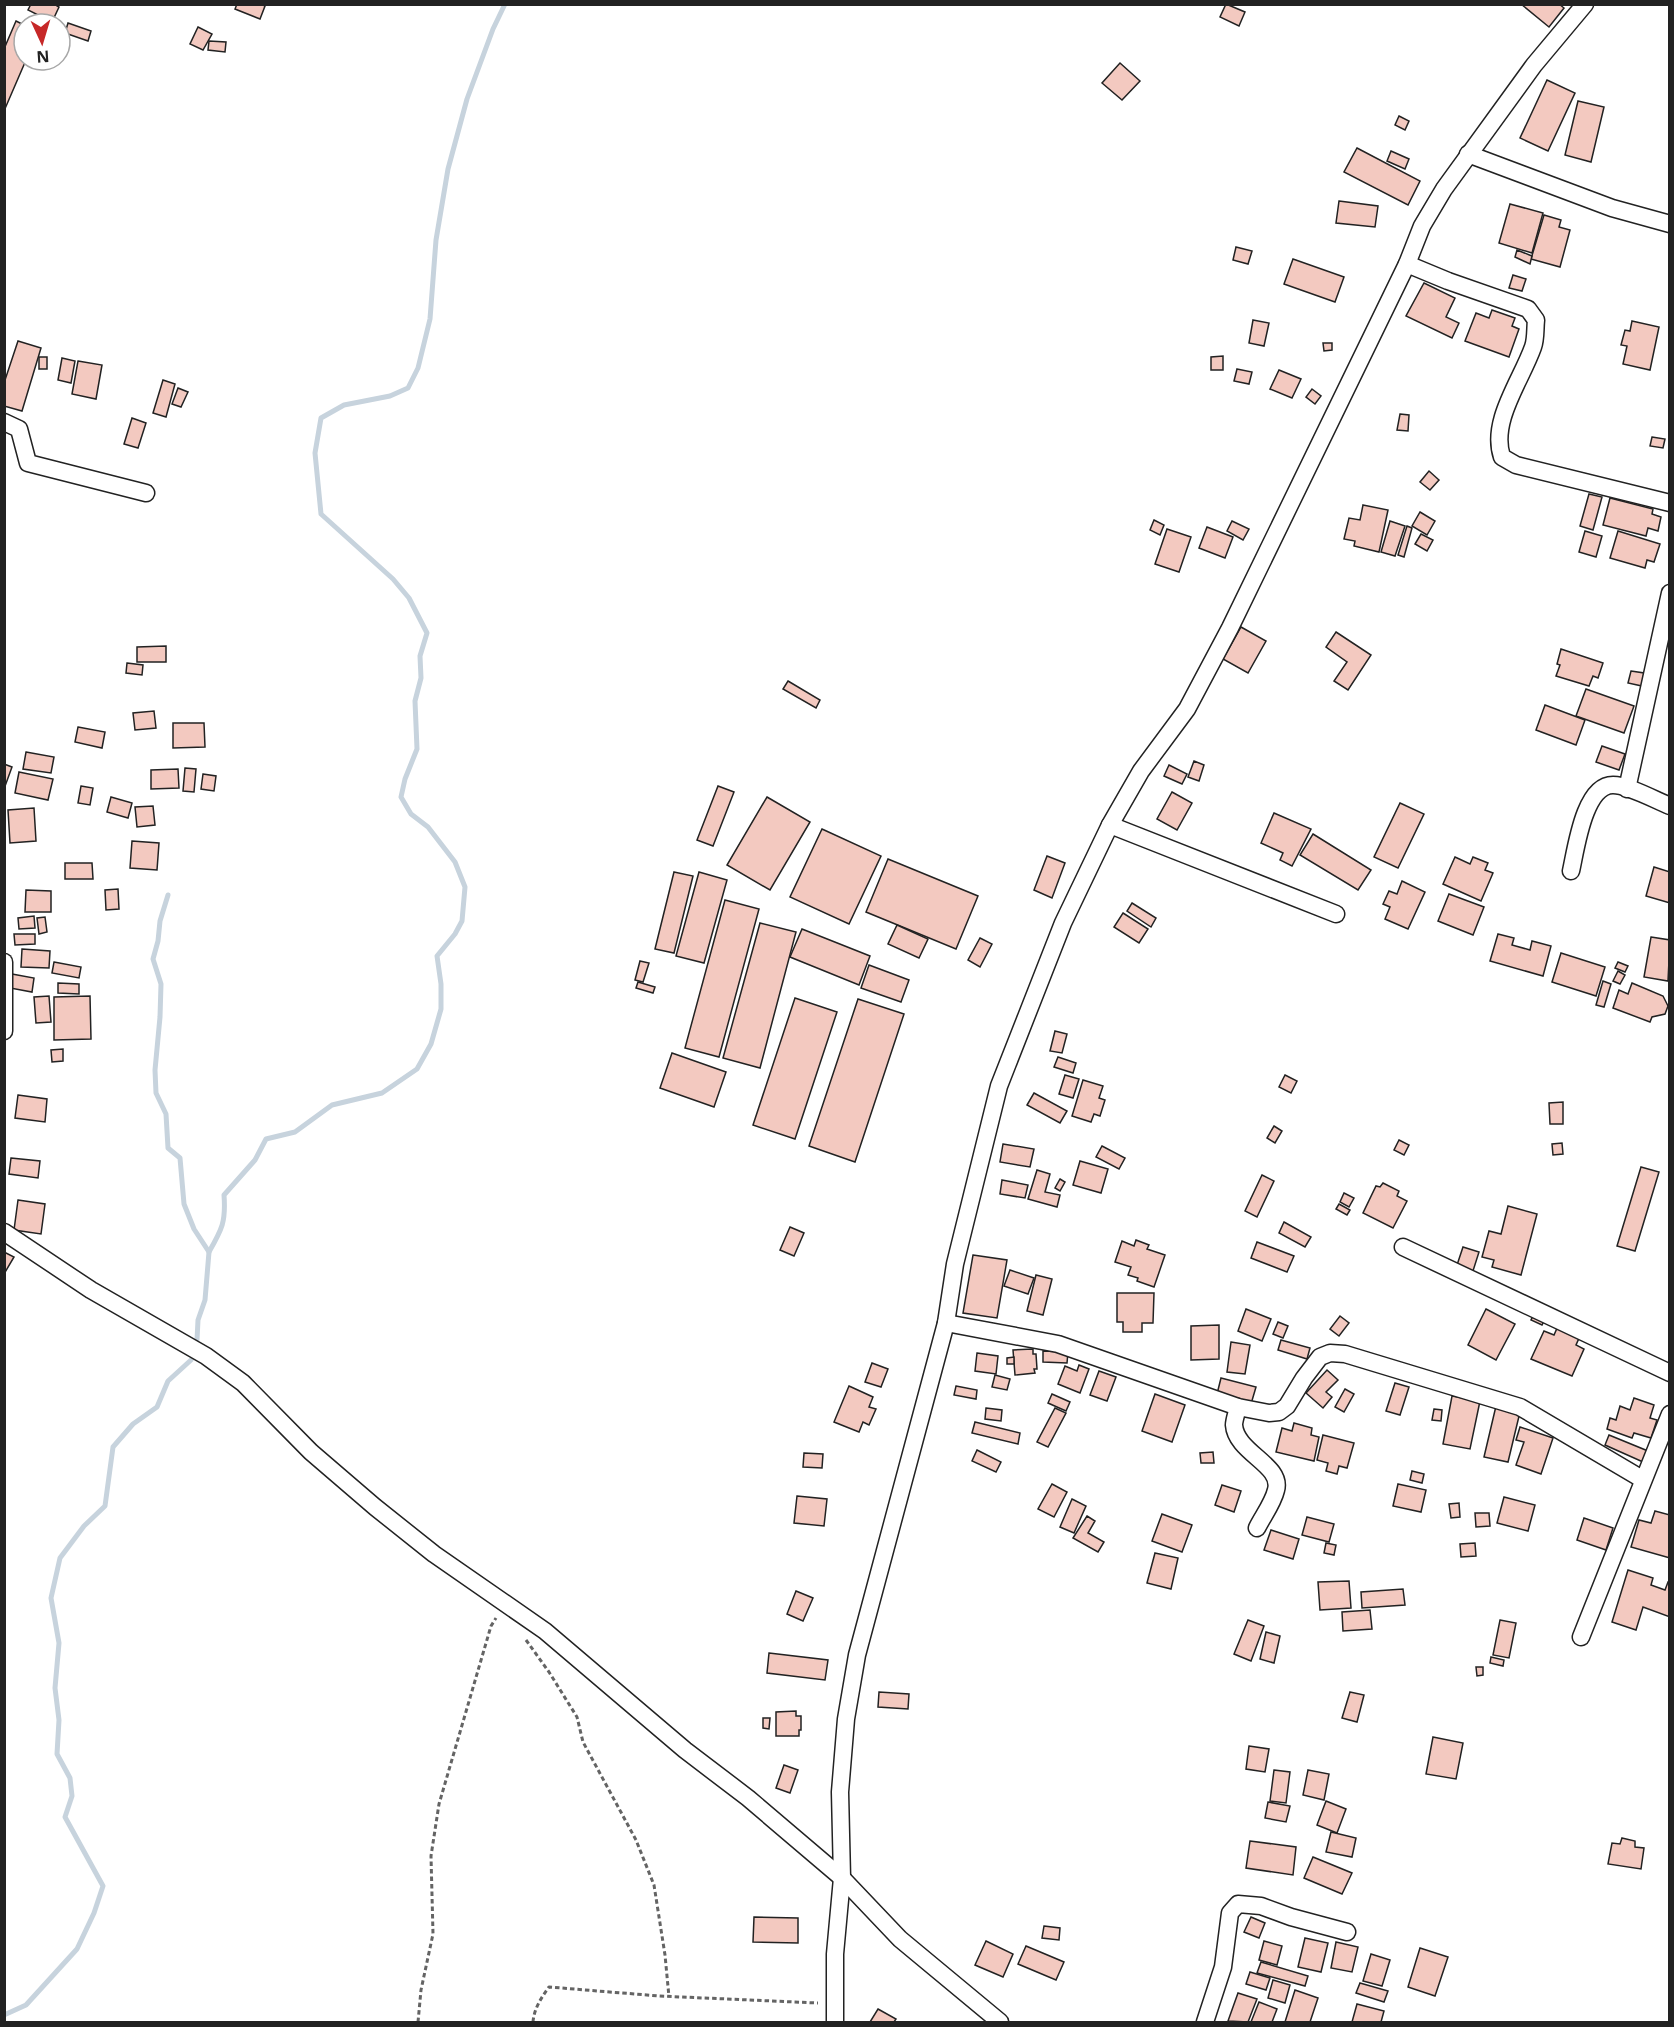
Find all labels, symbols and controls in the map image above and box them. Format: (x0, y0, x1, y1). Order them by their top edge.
north arrow (12, 12, 72, 72)
text: N (36, 46, 50, 68)

